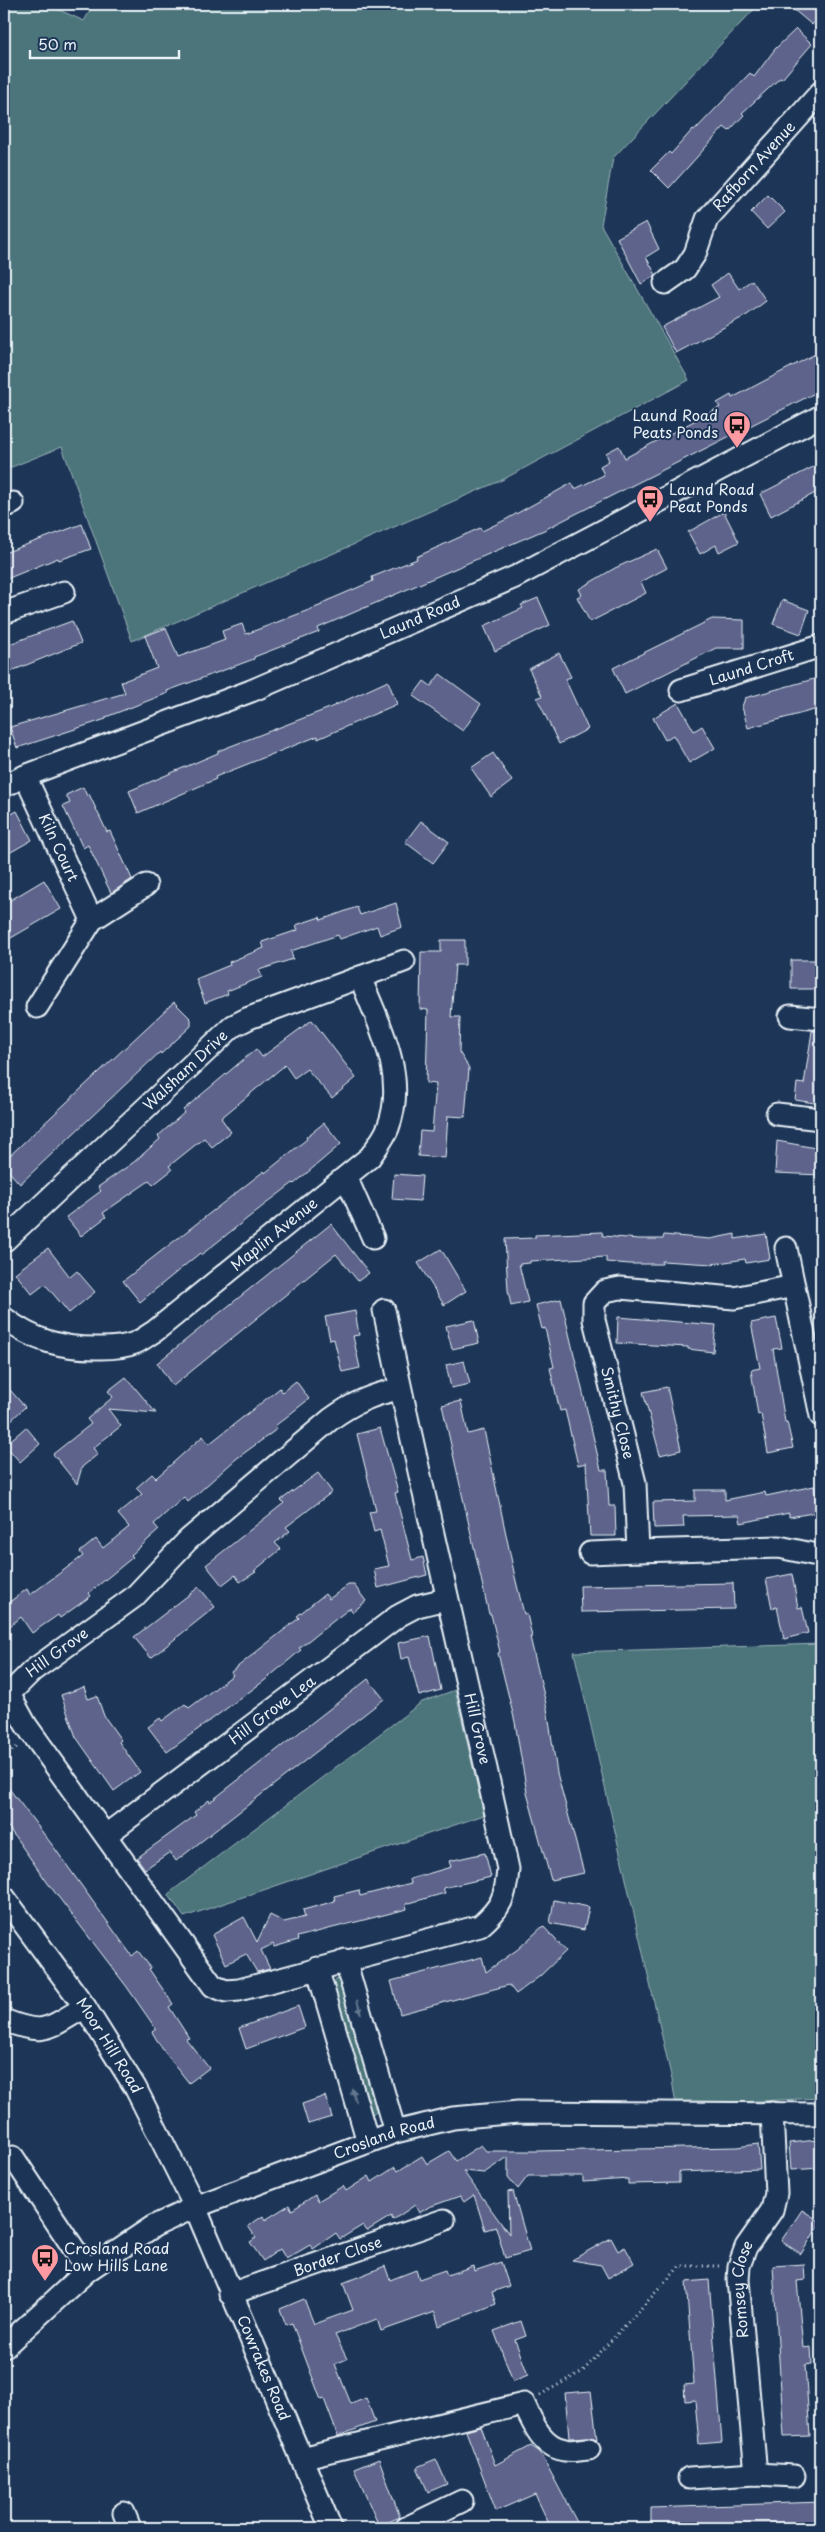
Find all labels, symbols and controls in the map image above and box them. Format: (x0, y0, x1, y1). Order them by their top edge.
scale bar (30, 28, 179, 60)
text: 50 m (38, 32, 77, 55)
street label: Rafborn Avenue (706, 115, 800, 216)
place label: Laund Road Peats Ponds (632, 403, 718, 443)
bus stop icon: Laund Road Peats Ponds (722, 410, 752, 449)
place label: Laund Road Peat Ponds (669, 477, 755, 517)
bus stop icon: Laund Road Peat Ponds (635, 484, 665, 523)
street label: Laund Road (376, 589, 463, 644)
street label: Laund Croft (706, 642, 796, 690)
street label: Kiln Court (34, 809, 86, 885)
street label: Walsham Drive (137, 1024, 232, 1115)
street label: Maplin Avenue (225, 1191, 322, 1276)
street label: Smithy Close (596, 1364, 642, 1461)
street label: Hill Grove (20, 1621, 92, 1682)
street label: Hill Grove Lea (223, 1669, 320, 1749)
street label: Hill Grove (459, 1691, 498, 1766)
street label: Moor Hill Road (71, 1992, 149, 2097)
one-way arrow (355, 2000, 363, 2015)
one-way arrow (350, 2088, 358, 2103)
street label: Crosland Road (330, 2110, 437, 2164)
street label: Border Close (290, 2229, 385, 2281)
street label: Romsey Close (725, 2234, 758, 2339)
place label: Crosland Road Low Hills Lane (64, 2236, 169, 2276)
bus stop icon: Crosland Road Low Hills Lane (30, 2243, 60, 2282)
street label: Cowrakes Road (232, 2311, 297, 2424)

